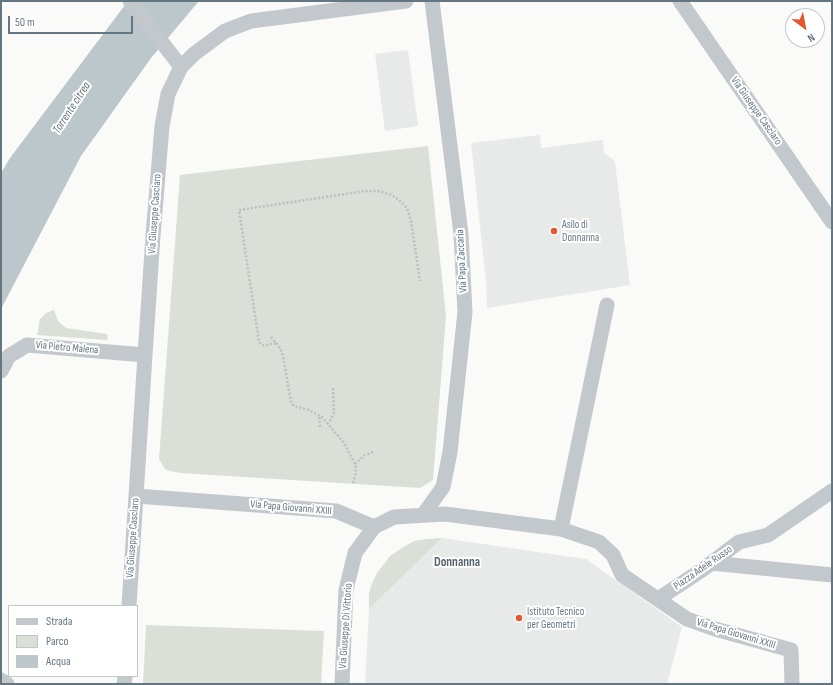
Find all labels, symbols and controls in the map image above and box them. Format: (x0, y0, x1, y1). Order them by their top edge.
scale bar (10, 8, 135, 34)
north arrow (785, 8, 825, 48)
text: 50 m (15, 15, 35, 30)
text: N (805, 31, 817, 45)
street label: Via Giuseppe Casciaro (728, 74, 784, 148)
water label: Torrente citrea (50, 80, 94, 136)
street label: Via Giuseppe Casciaro (146, 173, 164, 255)
place label: Asilo di Donnanna (562, 218, 599, 244)
marker: Asilo di Donnanna (549, 226, 559, 236)
street label: Via Papa Zaccaria (454, 229, 470, 293)
street label: Via Pietro Malena (35, 339, 99, 357)
street label: Via Giuseppe Casciaro (124, 497, 142, 579)
street label: Via Papa Giovanni XXIII (250, 498, 332, 518)
street label: Piazza Adele Russo (671, 543, 735, 593)
district label: Donnanna (434, 555, 480, 571)
street label: Via Giuseppe Di Vittorio (336, 583, 356, 669)
legend (8, 605, 138, 677)
place label: Istituto Tecnico per Geometri (527, 605, 584, 631)
marker: Istituto Tecnico per Geometri (514, 613, 524, 623)
text: Strada (46, 614, 72, 629)
street label: Via Papa Giovanni XXIII (695, 616, 777, 652)
text: Parco (46, 634, 69, 649)
text: Acqua (46, 654, 71, 669)

